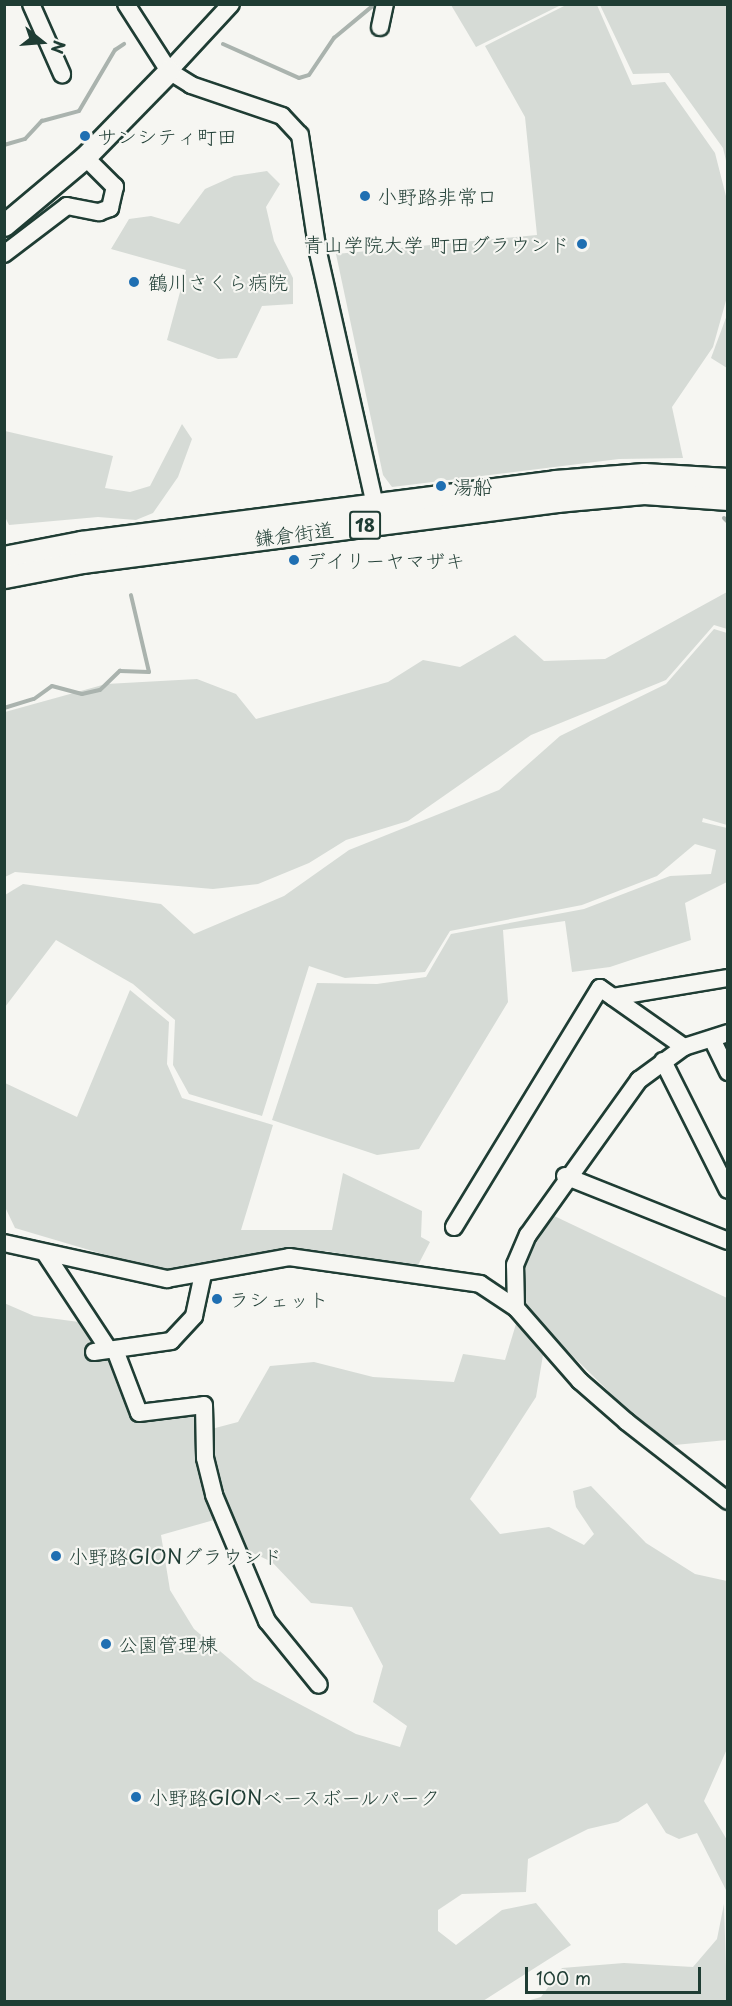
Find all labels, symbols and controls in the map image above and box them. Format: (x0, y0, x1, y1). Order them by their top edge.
north arrow (12, 12, 72, 72)
text: N (46, 38, 73, 57)
place label: サンシティ町田 (97, 124, 237, 148)
marker: サンシティ町田 (78, 129, 92, 143)
place label: 小野路非常口 (377, 184, 497, 208)
marker: 小野路非常口 (358, 189, 372, 203)
place label: 青山学院大学 町田グラウンド (304, 232, 570, 256)
marker: 青山学院大学 町田グラウンド (575, 237, 589, 251)
place label: 鶴川さくら病院 (148, 270, 288, 294)
marker: 鶴川さくら病院 (125, 273, 143, 291)
place label: 湯船 (453, 474, 493, 498)
marker: 湯船 (434, 479, 448, 493)
road number: 18 (348, 510, 382, 540)
street label: 鎌倉街道 (253, 517, 335, 551)
place label: デイリーヤマザキ (306, 548, 466, 572)
marker: デイリーヤマザキ (287, 553, 301, 567)
place label: ラシェット (229, 1287, 329, 1311)
marker: ラシェット (210, 1292, 224, 1306)
place label: 小野路GIONグラウンド (68, 1544, 282, 1568)
marker: 小野路GIONグラウンド (49, 1549, 63, 1563)
place label: 公園管理棟 (118, 1632, 218, 1656)
marker: 公園管理棟 (99, 1637, 113, 1651)
place label: 小野路GIONベースボールパーク (148, 1785, 442, 1809)
marker: 小野路GIONベースボールパーク (129, 1790, 143, 1804)
scale bar (528, 1955, 704, 1993)
text: 100 m (536, 1964, 591, 1991)

